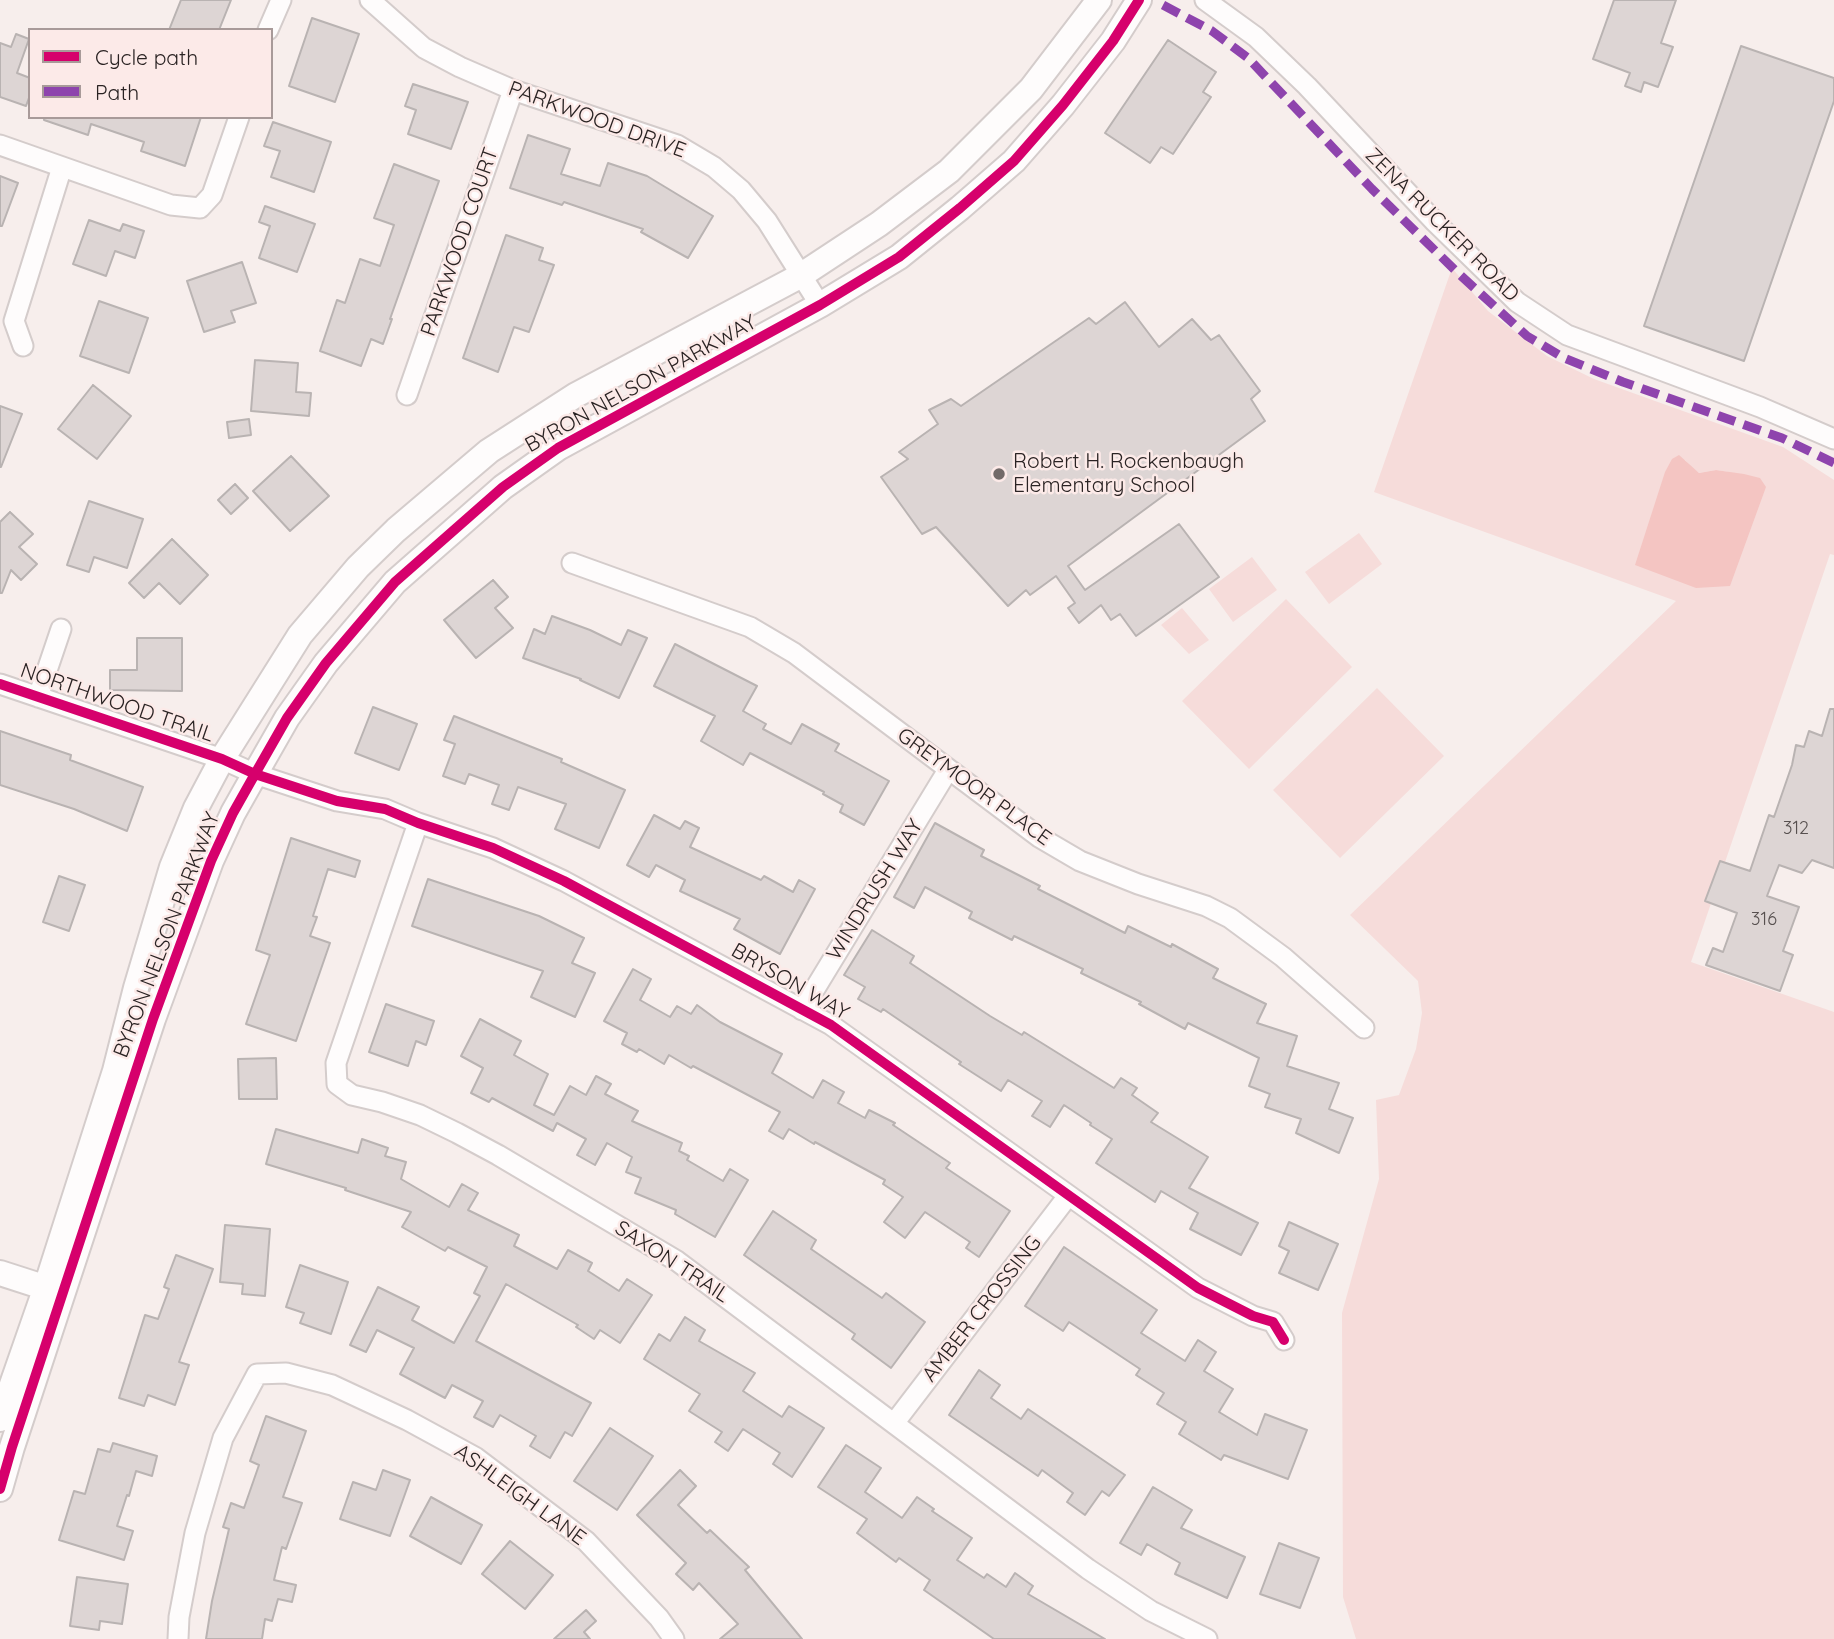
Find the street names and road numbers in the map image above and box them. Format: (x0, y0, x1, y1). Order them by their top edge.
street label: PARKWOOD DRIVE (505, 76, 689, 164)
street label: ZENA RUCKER ROAD (1360, 143, 1524, 307)
street label: PARKWOOD COURT (416, 144, 504, 340)
street label: BYRON NELSON PARKWAY (521, 310, 761, 458)
street label: NORTHWOOD TRAIL (17, 658, 217, 748)
street label: GREYMOOR PLACE (892, 723, 1056, 851)
street label: BYRON NELSON PARKWAY (108, 809, 226, 1061)
street label: WINDRUSH WAY (822, 815, 928, 965)
street label: BRYSON WAY (727, 938, 853, 1026)
street label: SAXON TRAIL (610, 1216, 734, 1308)
street label: AMBER CROSSING (917, 1231, 1047, 1387)
street label: ASHLEIGH LANE (449, 1439, 591, 1551)

